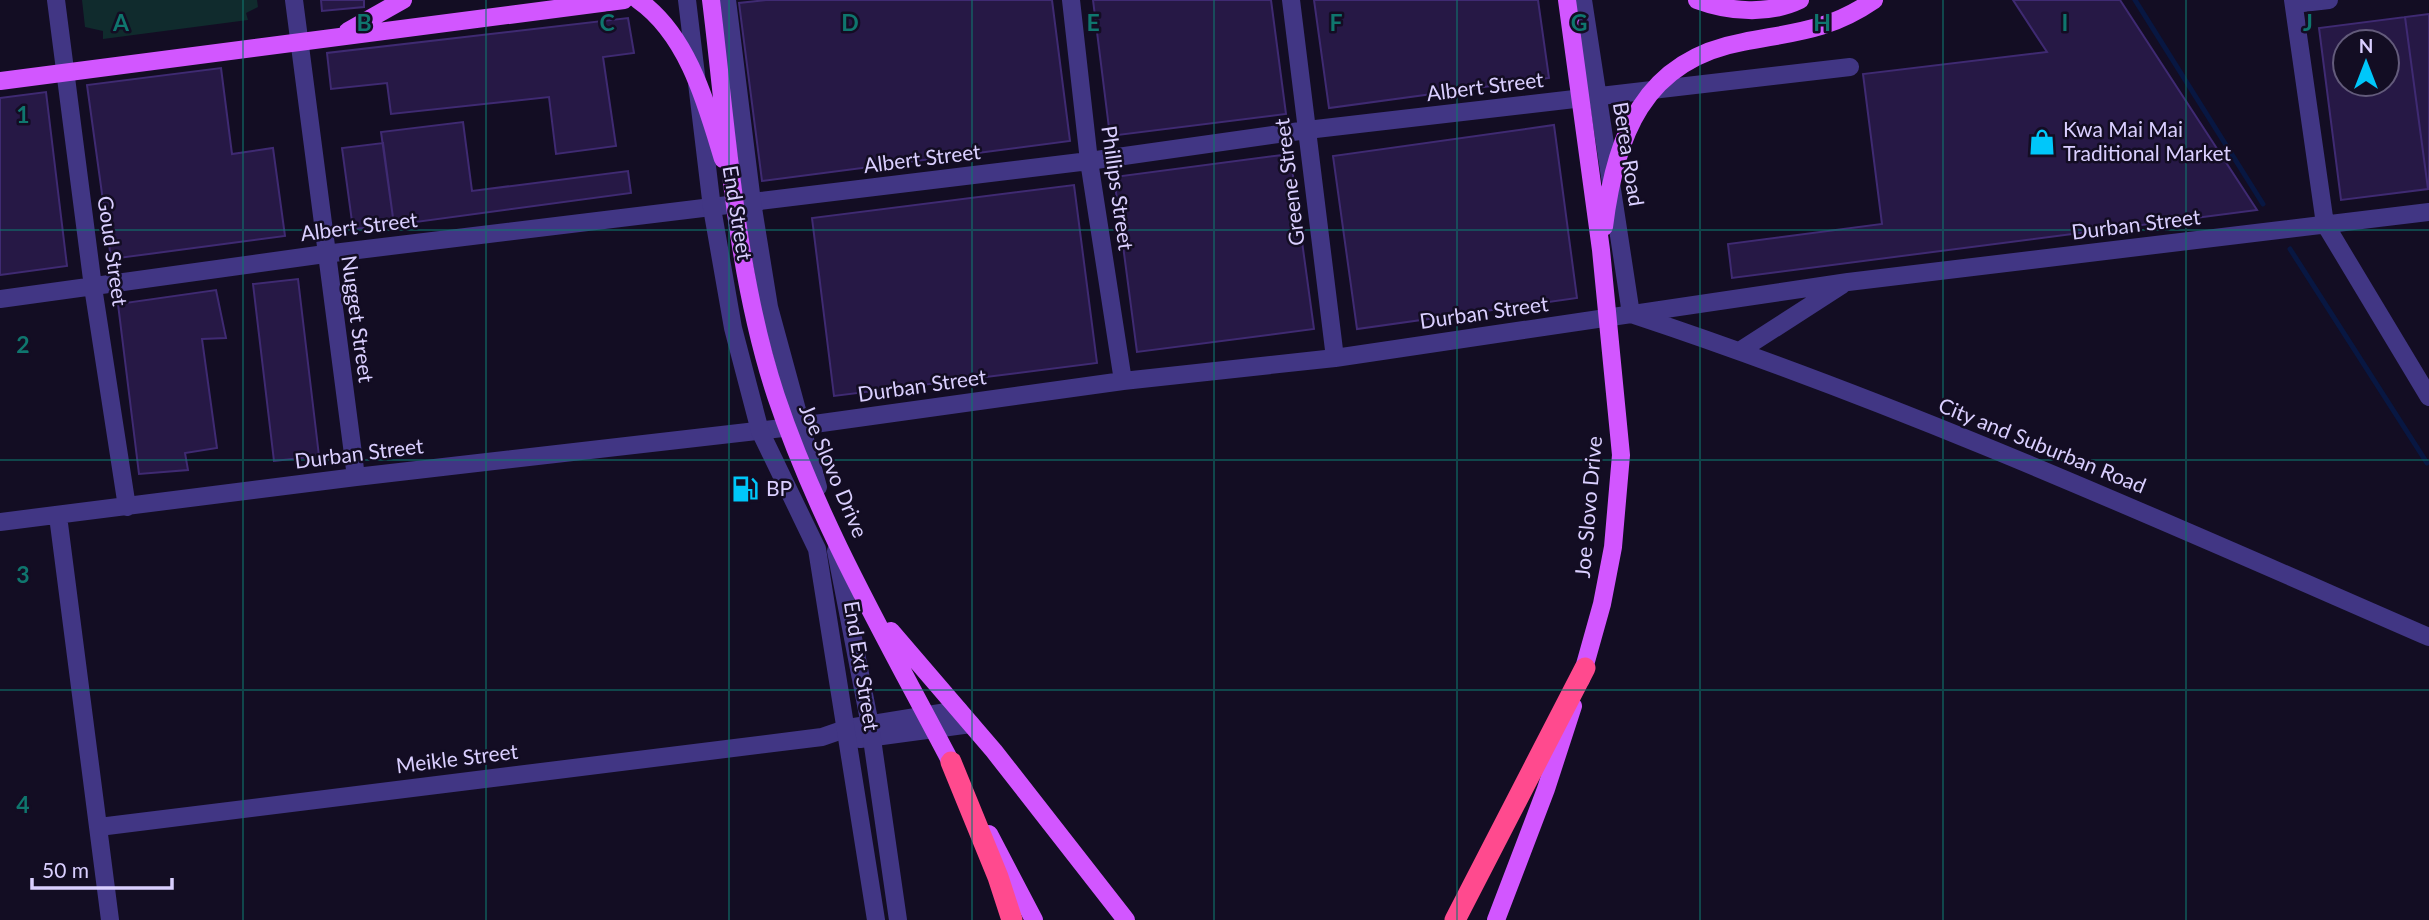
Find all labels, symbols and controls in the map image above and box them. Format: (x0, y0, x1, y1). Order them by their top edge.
text: A (112, 8, 130, 36)
text: B (356, 8, 372, 36)
text: C (599, 8, 615, 36)
text: D (841, 8, 859, 36)
text: E (1086, 8, 1100, 36)
text: F (1329, 8, 1343, 36)
text: G (1571, 8, 1587, 36)
text: H (1813, 8, 1831, 36)
text: I (2062, 8, 2068, 36)
text: J (2303, 8, 2313, 36)
north arrow (2331, 28, 2401, 98)
text: N (2359, 34, 2373, 57)
street label: Albert Street (1425, 66, 1545, 105)
text: 1 (16, 100, 30, 128)
street label: Berea Road (1609, 100, 1650, 208)
place label: Kwa Mai Mai Traditional Market (2063, 116, 2231, 165)
street label: Greene Street (1268, 117, 1309, 247)
street label: Phillips Street (1097, 124, 1140, 252)
shop icon: Kwa Mai Mai Traditional Market (2027, 127, 2057, 157)
street label: Albert Street (862, 138, 982, 177)
street label: End Street (719, 163, 758, 263)
street label: Goud Street (93, 194, 134, 308)
street label: Durban Street (2070, 203, 2202, 244)
street label: Albert Street (299, 206, 419, 245)
street label: Nugget Street (337, 253, 380, 385)
street label: Durban Street (1418, 290, 1550, 333)
text: 2 (16, 330, 30, 358)
street label: Durban Street (856, 363, 988, 406)
street label: City and Suburban Road (1935, 392, 2150, 498)
street label: Joe Slovo Drive (795, 400, 874, 541)
street label: Durban Street (293, 432, 425, 473)
street label: Joe Slovo Drive (1569, 435, 1606, 579)
fuel station icon: BP (730, 474, 760, 504)
place label: BP (766, 475, 792, 500)
text: 3 (16, 560, 30, 588)
street label: End Ext Street (840, 599, 885, 733)
street label: Meikle Street (394, 738, 520, 777)
text: 4 (16, 790, 30, 818)
scale bar (32, 846, 172, 890)
text: 50 m (42, 857, 89, 882)

